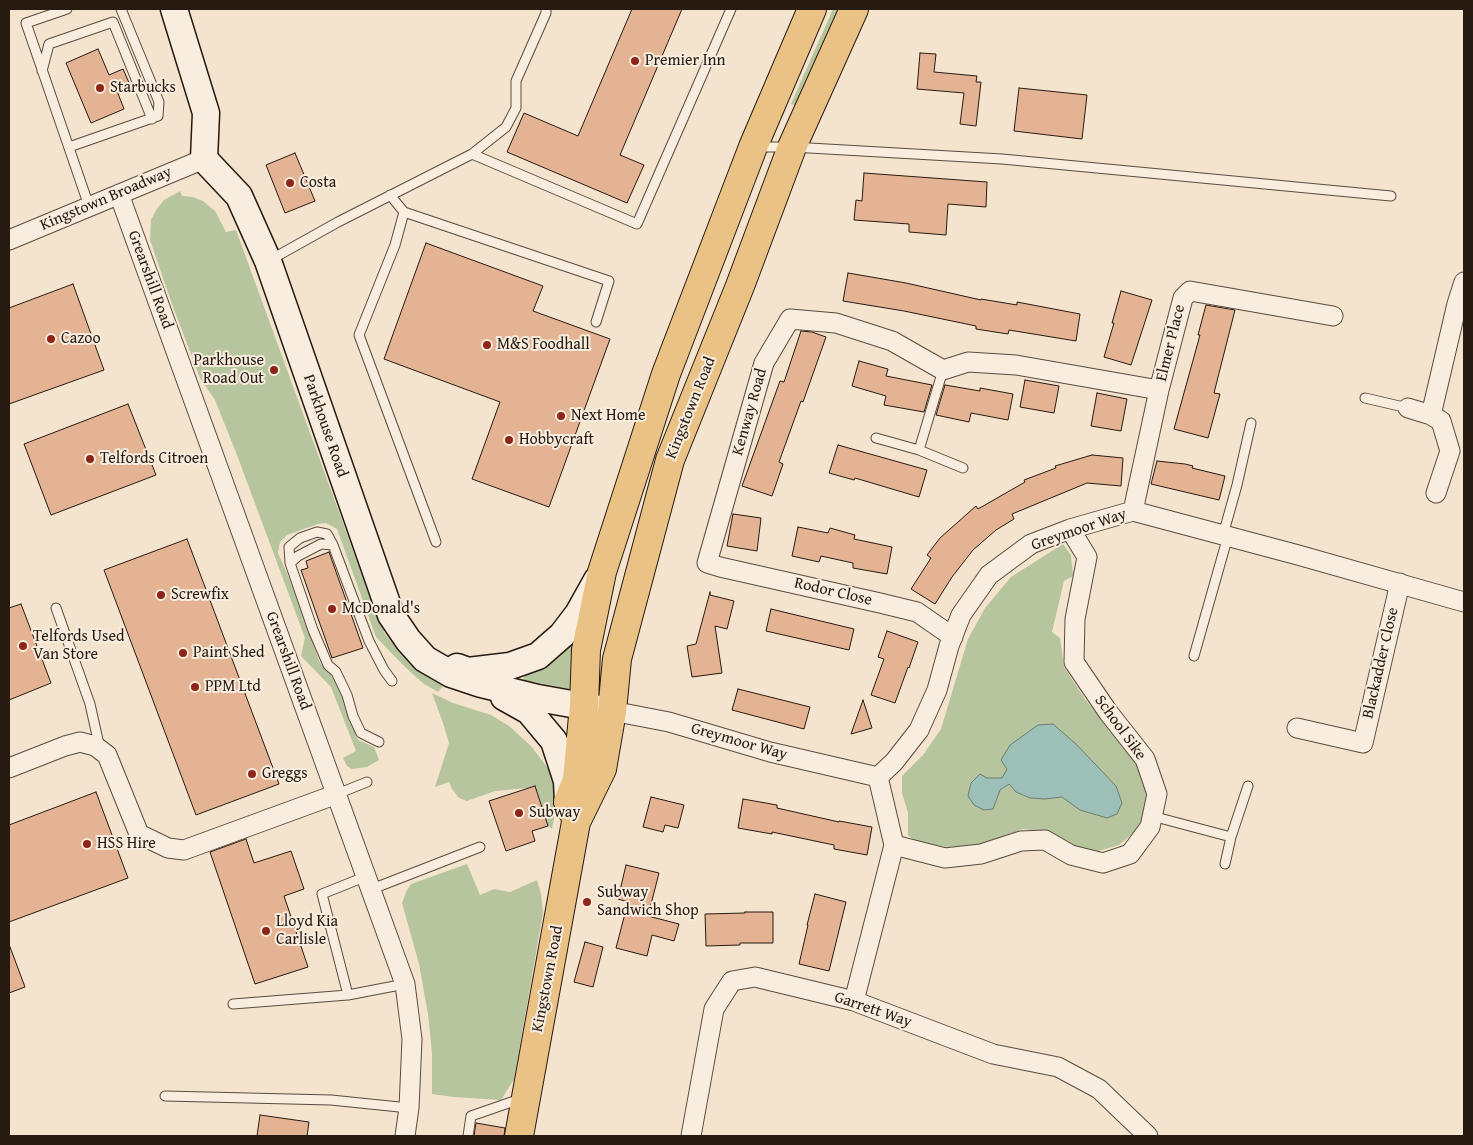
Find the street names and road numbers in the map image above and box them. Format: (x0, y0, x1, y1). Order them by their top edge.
street label: Kingstown Broadway (37, 163, 175, 235)
street label: Grearshill Road (123, 228, 177, 332)
street label: Elmer Place (1152, 303, 1190, 383)
street label: Kingstown Road (662, 354, 720, 462)
street label: Kenway Road (728, 366, 772, 458)
street label: Parkhouse Road (298, 372, 352, 480)
street label: Greymoor Way (1029, 505, 1129, 555)
street label: Rodor Close (792, 574, 874, 610)
street label: Blackadder Close (1359, 606, 1403, 720)
street label: Grearshill Road (261, 609, 315, 713)
street label: School Sike (1090, 692, 1150, 764)
street label: Greymoor Way (689, 719, 789, 765)
street label: Kingstown Road (528, 924, 568, 1034)
street label: Garrett Way (832, 988, 914, 1032)

